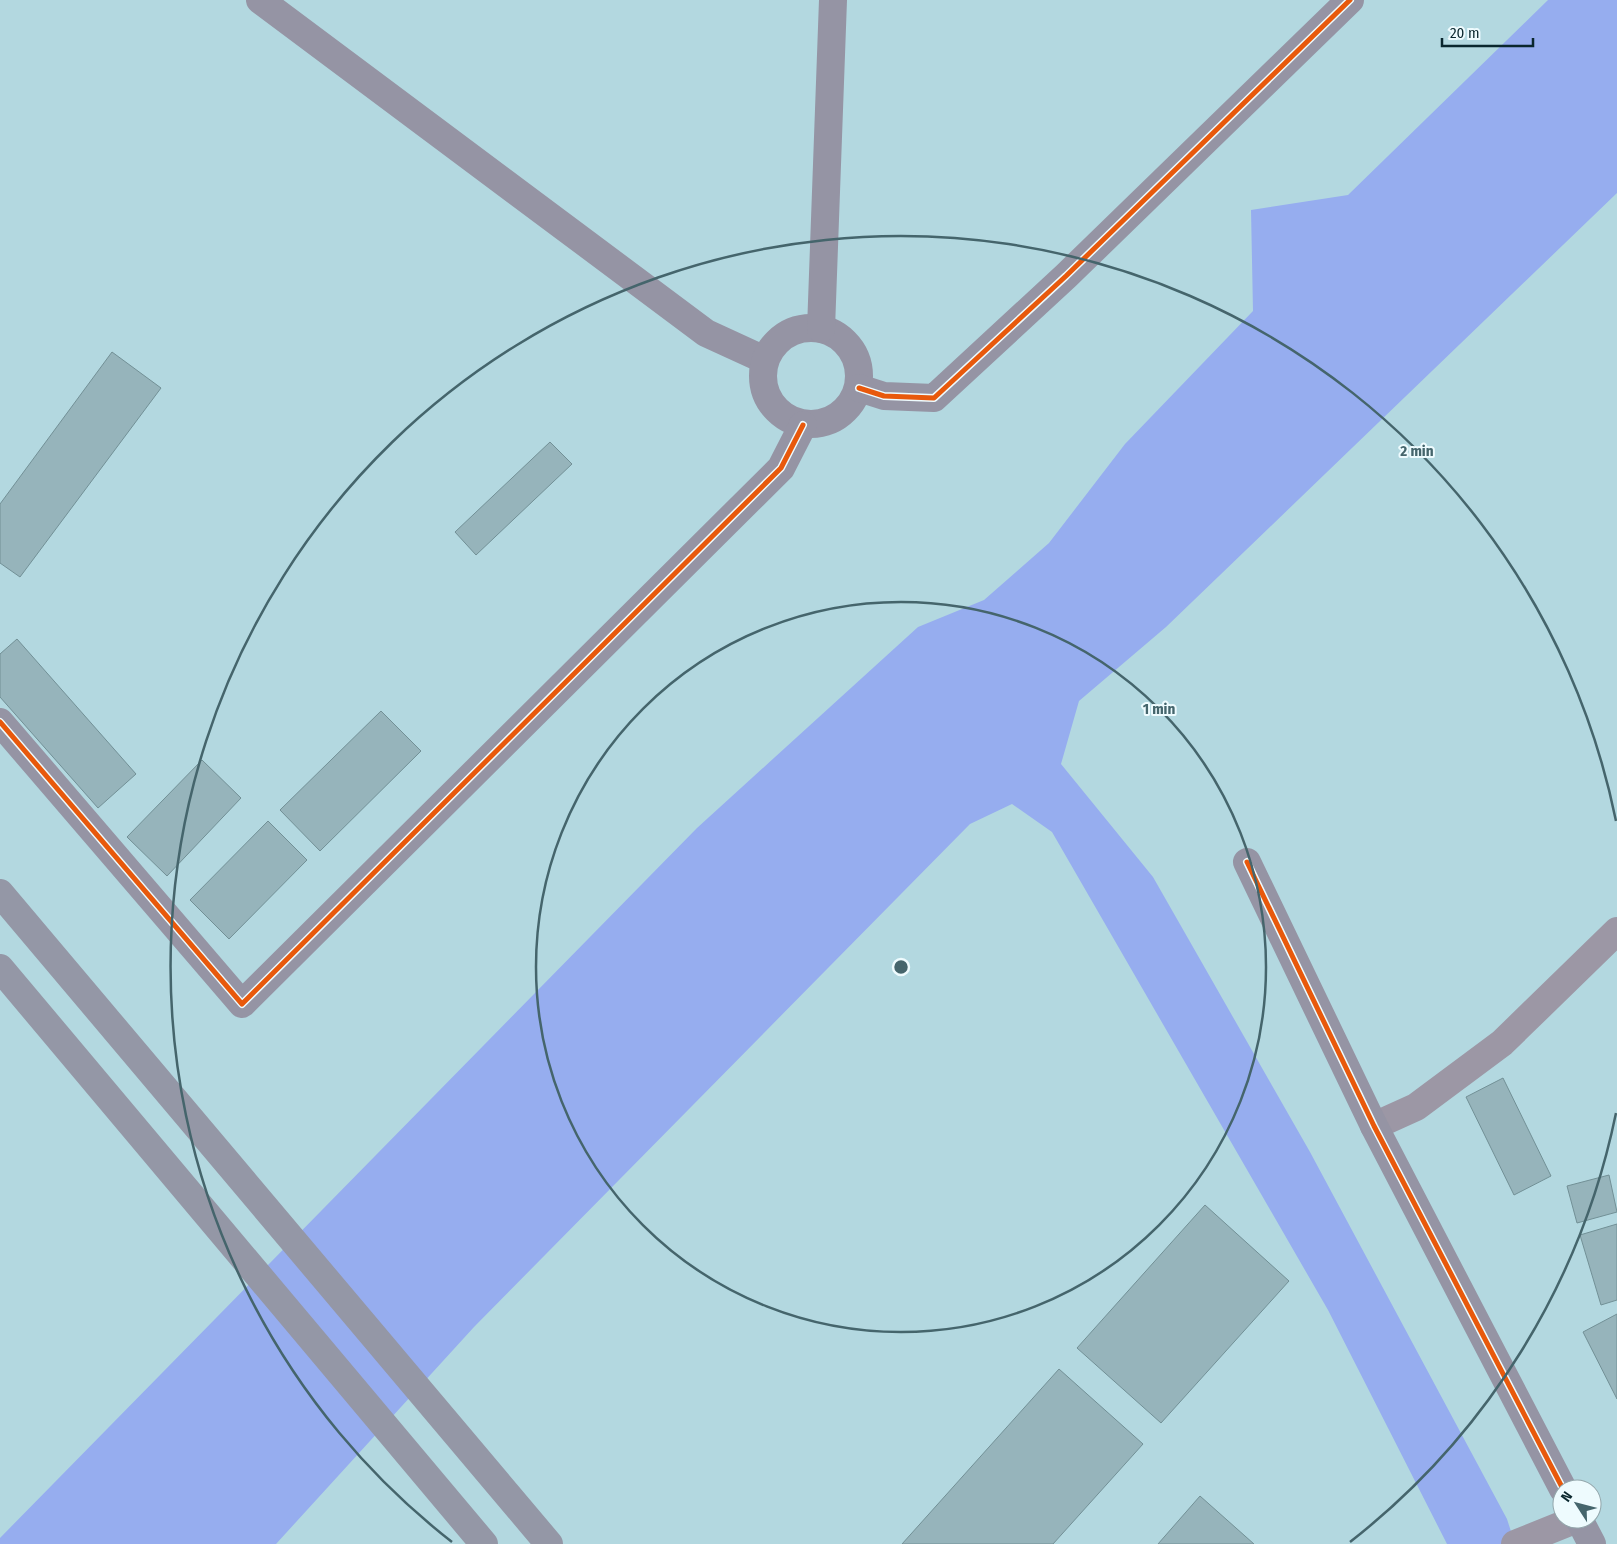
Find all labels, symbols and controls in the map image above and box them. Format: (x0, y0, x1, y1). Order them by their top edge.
scale bar (1442, 15, 1533, 47)
text: 20 m (1450, 24, 1480, 42)
text: 2 min (1399, 442, 1434, 460)
text: 1 min (1143, 700, 1175, 718)
centre of rings (892, 958, 910, 976)
north arrow (1552, 1479, 1602, 1529)
text: N (1558, 1488, 1576, 1505)

